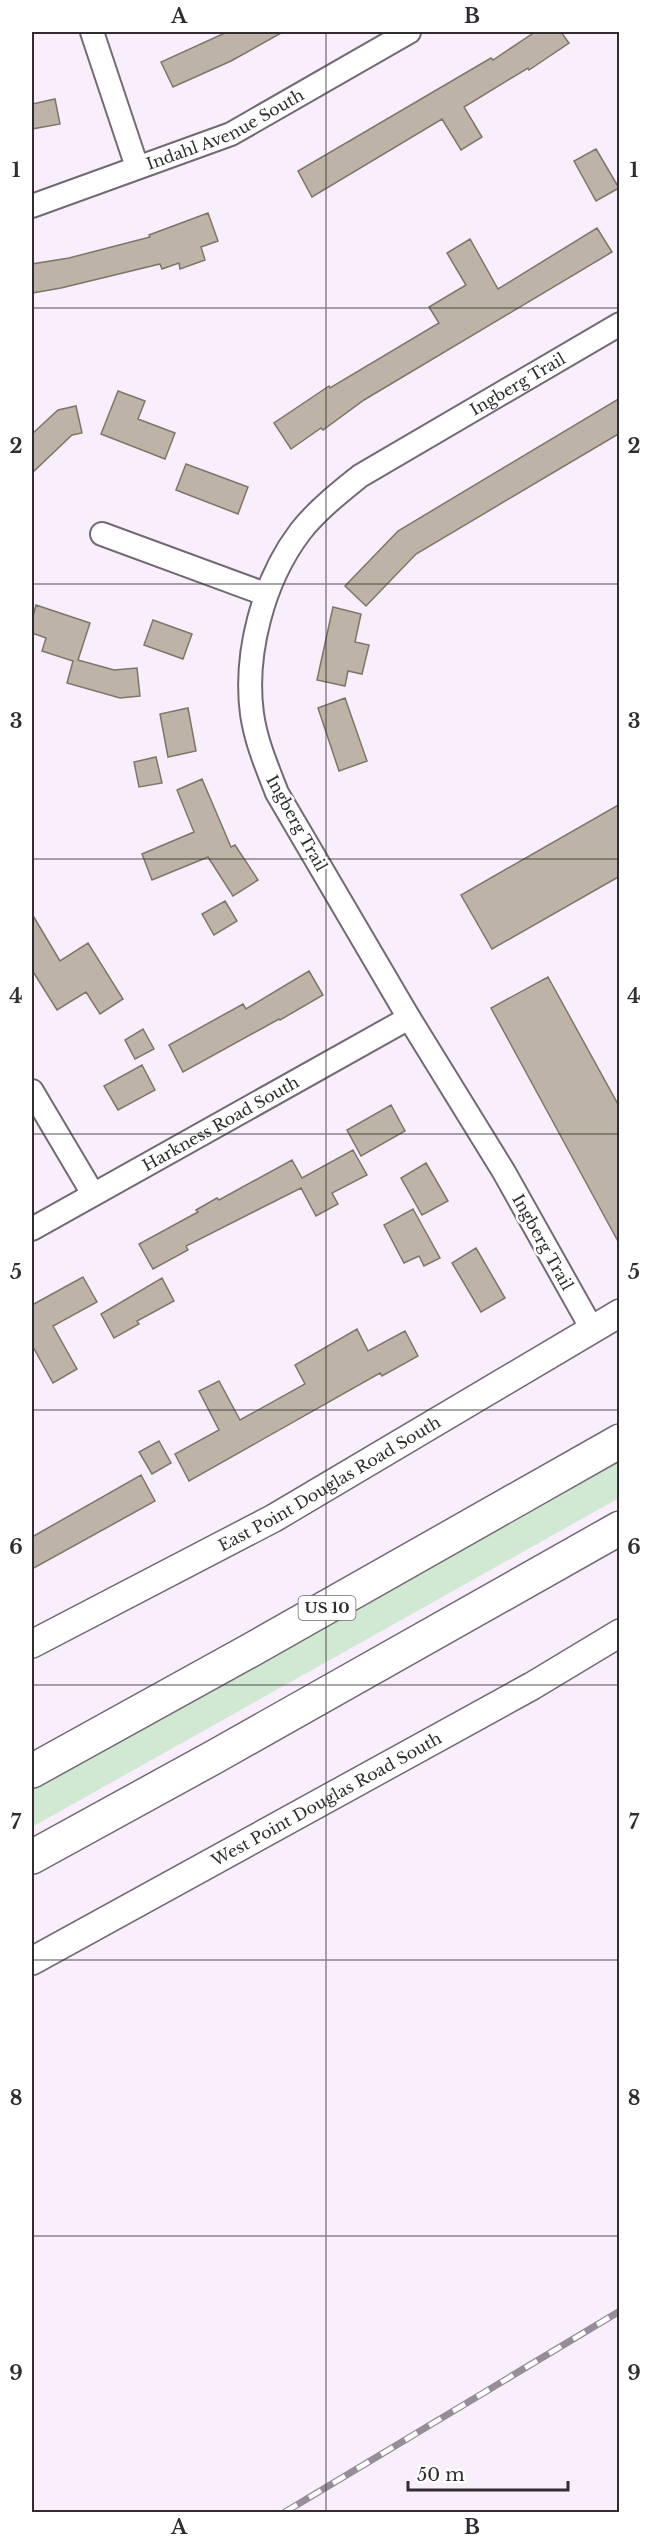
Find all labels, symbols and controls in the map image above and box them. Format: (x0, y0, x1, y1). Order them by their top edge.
text: A (170, 4, 188, 28)
text: B (464, 4, 480, 28)
street label: Indahl Avenue South (143, 84, 307, 174)
text: 1 (12, 158, 21, 182)
text: 1 (630, 158, 639, 182)
street label: Ingberg Trail (466, 348, 569, 420)
text: 2 (9, 434, 23, 458)
text: 2 (627, 434, 641, 458)
text: 3 (10, 709, 22, 733)
text: 3 (628, 709, 640, 733)
street label: Ingberg Trail (262, 771, 332, 875)
text: 4 (9, 984, 23, 1008)
text: 4 (627, 984, 641, 1008)
street label: Harkness Road South (139, 1072, 302, 1175)
street label: Ingberg Trail (508, 1190, 578, 1294)
text: 5 (10, 1260, 22, 1284)
text: 5 (628, 1260, 640, 1284)
street label: East Point Douglas Road South (215, 1412, 444, 1555)
text: 6 (9, 1535, 23, 1559)
text: 6 (627, 1535, 641, 1559)
road number: US 10 (298, 1596, 356, 1620)
street label: West Point Douglas Road South (207, 1728, 445, 1871)
text: 7 (11, 1810, 22, 1834)
text: 7 (629, 1810, 640, 1834)
text: 8 (10, 2086, 22, 2110)
text: 8 (628, 2086, 640, 2110)
text: 9 (9, 2361, 23, 2385)
text: 9 (627, 2361, 641, 2385)
scale bar (408, 2454, 568, 2492)
text: 50 m (417, 2464, 465, 2486)
text: A (170, 2515, 188, 2539)
text: B (464, 2515, 480, 2539)

